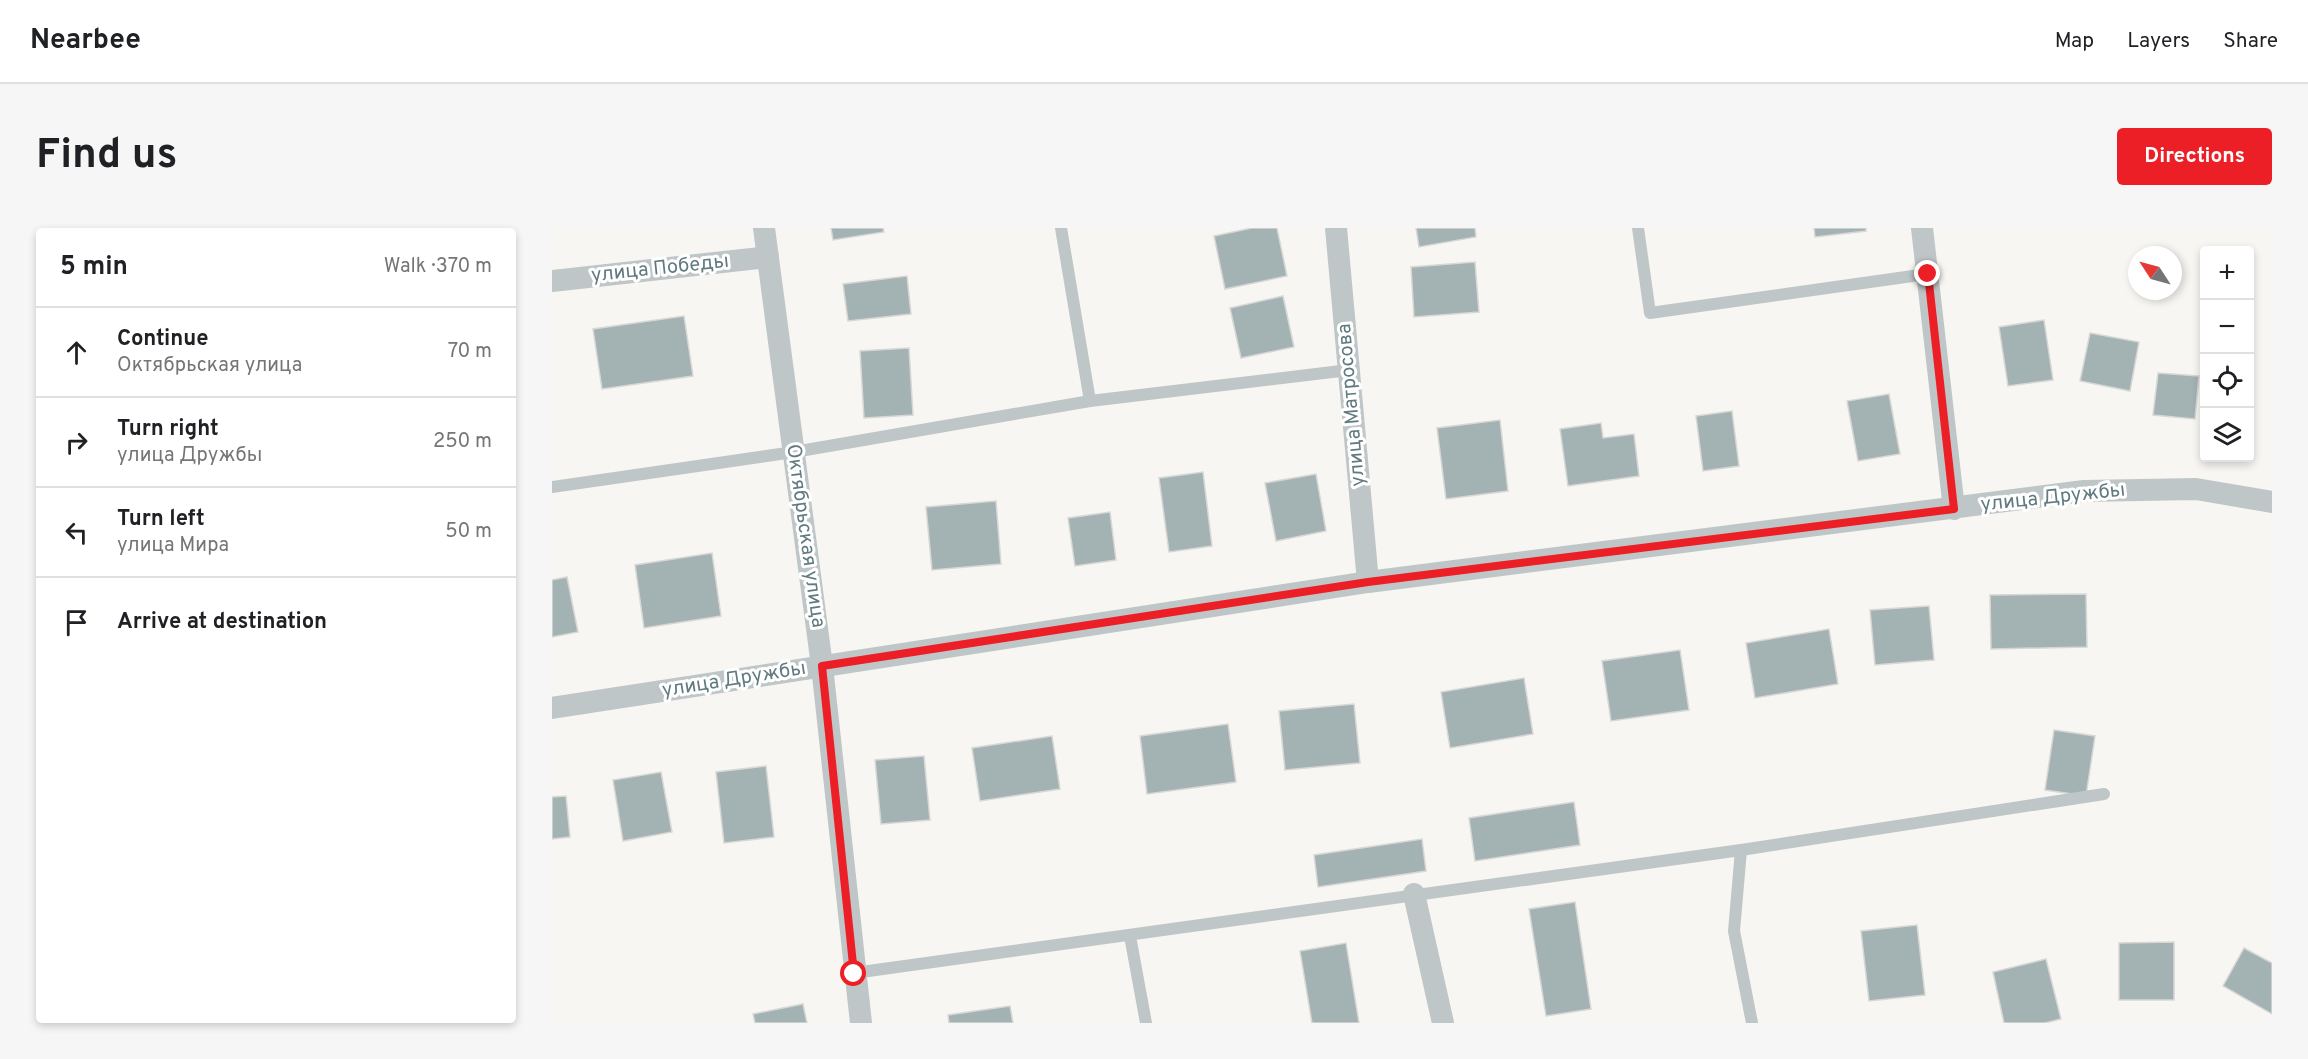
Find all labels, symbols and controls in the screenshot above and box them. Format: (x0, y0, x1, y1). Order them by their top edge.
text: Nearbee (30, 23, 141, 59)
text: Map (2055, 28, 2094, 55)
text: Layers (2127, 28, 2190, 55)
text: Share (2223, 28, 2278, 55)
button: Directions (2117, 128, 2272, 185)
text: Find us (36, 130, 177, 183)
north arrow (2128, 246, 2182, 300)
map controls (2200, 246, 2254, 462)
button: + (2200, 246, 2254, 300)
street label: улица Победы (590, 249, 730, 289)
text: 5 min (60, 251, 128, 284)
text: Walk · 370 m (384, 254, 492, 280)
route end (1914, 260, 1940, 286)
button: − (2200, 300, 2254, 354)
street label: улица Матросова (1332, 322, 1372, 488)
text: Continue (117, 326, 208, 353)
icon: ahead (60, 336, 93, 369)
text: 70 m (448, 339, 492, 365)
text: Октябрьская улица (117, 353, 302, 379)
button: locate (2200, 354, 2254, 408)
button: layers (2200, 408, 2254, 462)
text: Turn right (117, 416, 219, 443)
icon: right (60, 426, 93, 459)
text: 250 m (433, 429, 492, 455)
street label: Октябрьская улица (779, 442, 831, 630)
text: улица Дружбы (117, 443, 262, 469)
street label: улица Дружбы (1979, 477, 2127, 519)
text: Turn left (117, 506, 205, 533)
icon: left (60, 516, 93, 549)
text: 50 m (445, 519, 492, 545)
text: улица Мира (117, 533, 229, 559)
icon: arrive (60, 606, 93, 639)
text: Arrive at destination (117, 609, 327, 636)
street label: улица Дружбы (660, 656, 808, 704)
route start (840, 960, 866, 986)

